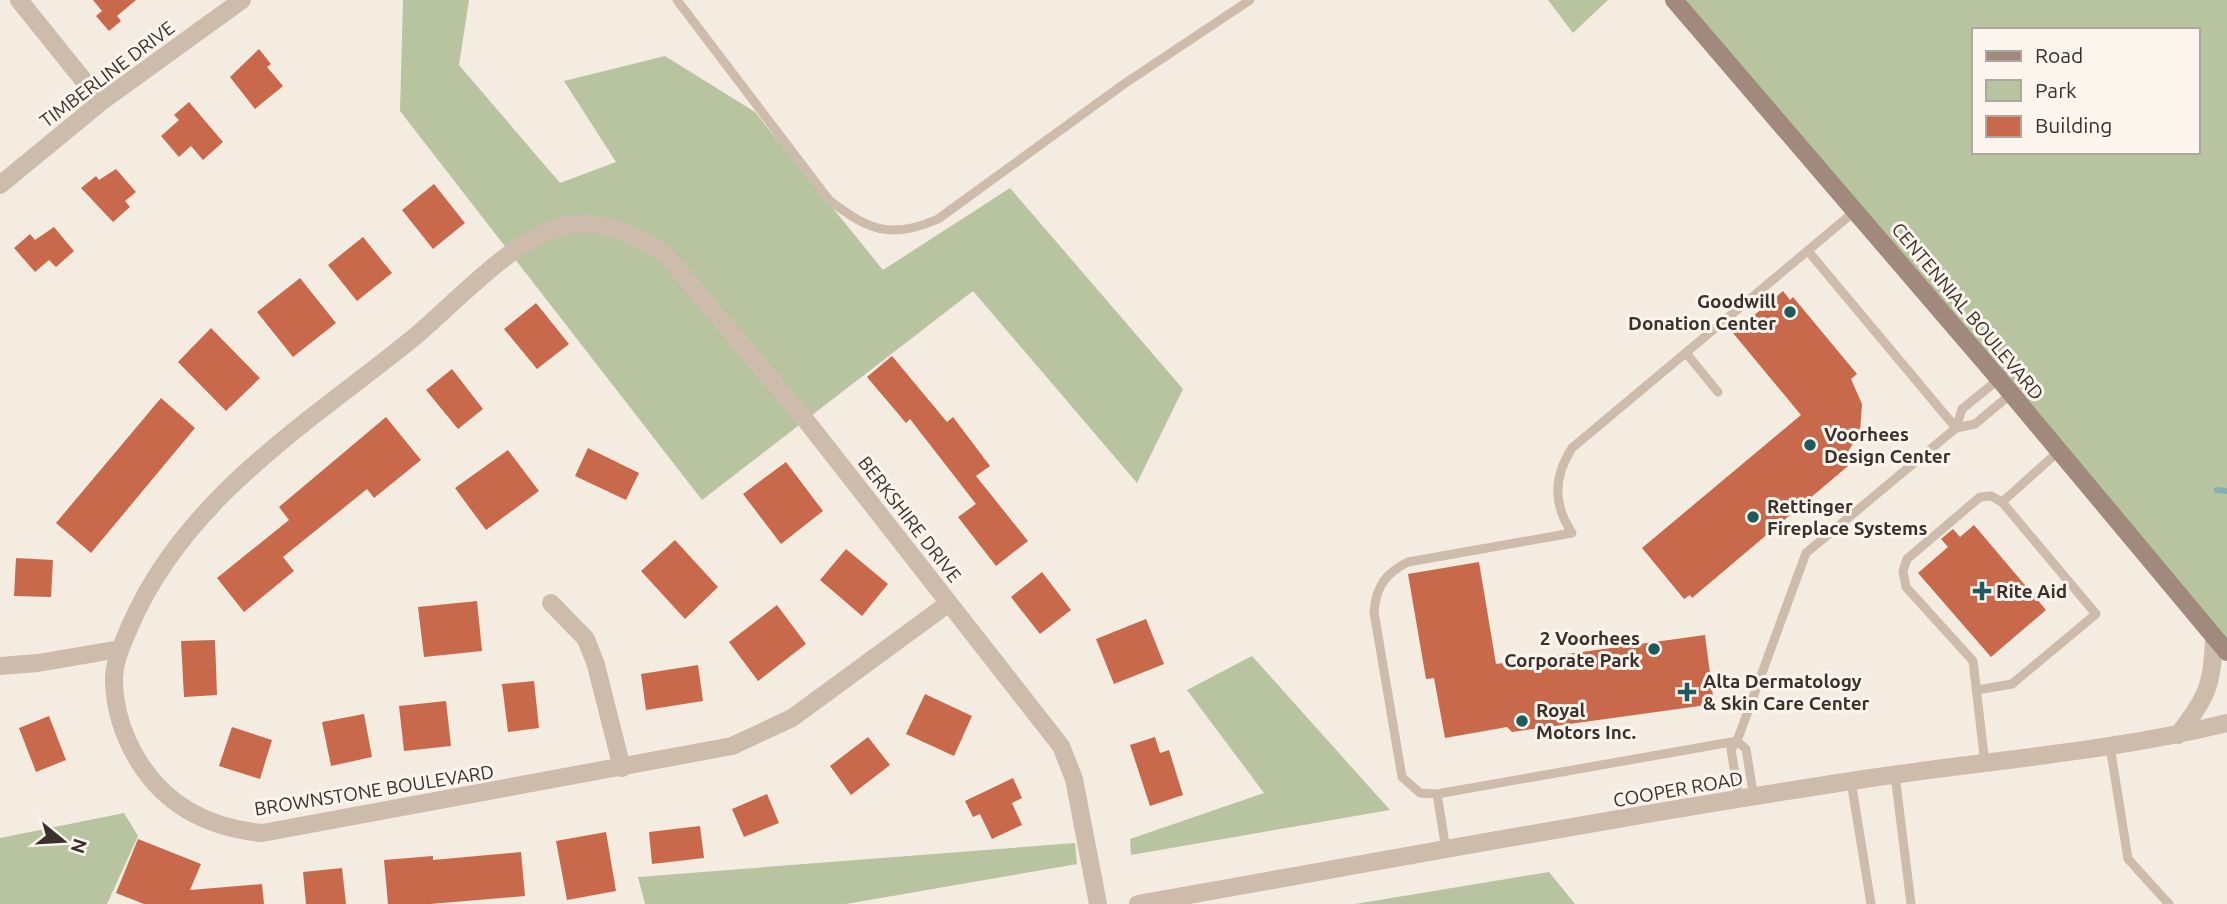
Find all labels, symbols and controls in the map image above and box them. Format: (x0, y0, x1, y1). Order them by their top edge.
street label: TIMBERLINE DRIVE (35, 16, 179, 132)
legend (1972, 28, 2199, 154)
text: Road (2035, 43, 2083, 67)
text: Park (2035, 78, 2077, 102)
text: Building (2035, 113, 2112, 137)
street label: CENTENNIAL BOULEVARD (1887, 218, 2049, 404)
place label: Goodwill Donation Center (1628, 290, 1776, 334)
marker: Goodwill Donation Center (1782, 304, 1798, 320)
place label: Voorhees Design Center (1824, 423, 1951, 467)
marker: Voorhees Design Center (1802, 437, 1818, 453)
street label: BERKSHIRE DRIVE (854, 452, 966, 586)
place label: Rettinger Fireplace Systems (1767, 495, 1927, 539)
marker: Rettinger Fireplace Systems (1745, 509, 1761, 525)
place label: Rite Aid (1996, 580, 2067, 602)
marker: Rite Aid (1974, 583, 1990, 599)
place label: 2 Voorhees Corporate Park (1504, 627, 1640, 671)
marker: 2 Voorhees Corporate Park (1646, 641, 1662, 657)
place label: Alta Dermatology & Skin Care Center (1703, 670, 1870, 714)
marker: Alta Dermatology & Skin Care Center (1677, 682, 1697, 702)
place label: Royal Motors Inc. (1536, 699, 1636, 743)
marker: Royal Motors Inc. (1514, 713, 1530, 729)
street label: BROWNSTONE BOULEVARD (253, 760, 495, 820)
street label: COOPER ROAD (1611, 767, 1745, 811)
north arrow (28, 806, 98, 876)
text: N (67, 836, 92, 856)

